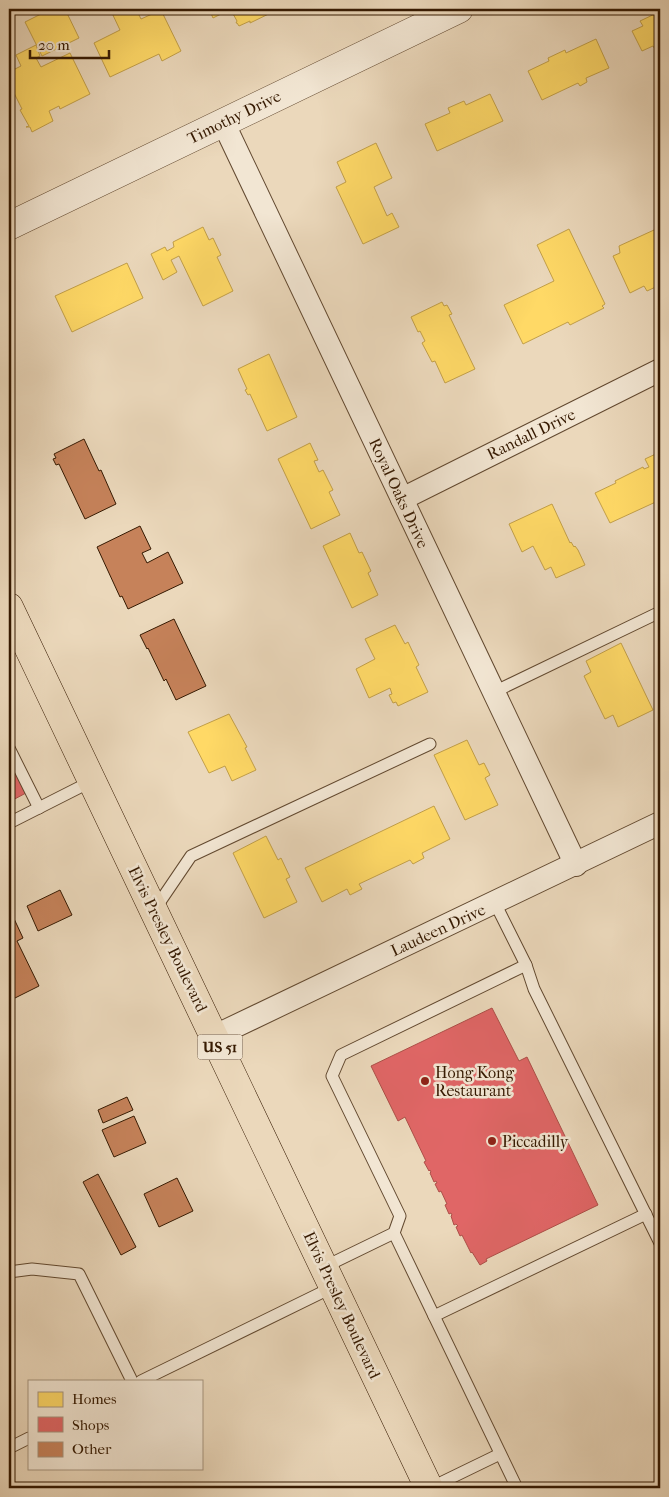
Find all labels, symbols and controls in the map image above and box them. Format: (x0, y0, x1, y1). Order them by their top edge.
scale bar (30, 28, 109, 60)
text: 20 m (38, 36, 70, 54)
street label: Timothy Drive (184, 86, 284, 148)
street label: Randall Drive (484, 404, 578, 464)
street label: Royal Oaks Drive (365, 435, 433, 551)
street label: Elvis Presley Boulevard (124, 863, 212, 1015)
street label: Laudeen Drive (388, 900, 488, 960)
road number: US 51 (198, 1034, 242, 1060)
place label: Hong Kong Restaurant (435, 1063, 514, 1100)
marker: Hong Kong Restaurant (419, 1075, 431, 1087)
place label: Piccadilly (502, 1132, 569, 1151)
marker: Piccadilly (486, 1135, 498, 1147)
street label: Elvis Presley Boulevard (300, 1228, 385, 1382)
legend (28, 1380, 202, 1470)
text: Homes (72, 1390, 117, 1408)
text: Shops (72, 1416, 110, 1434)
text: Other (72, 1440, 112, 1458)

